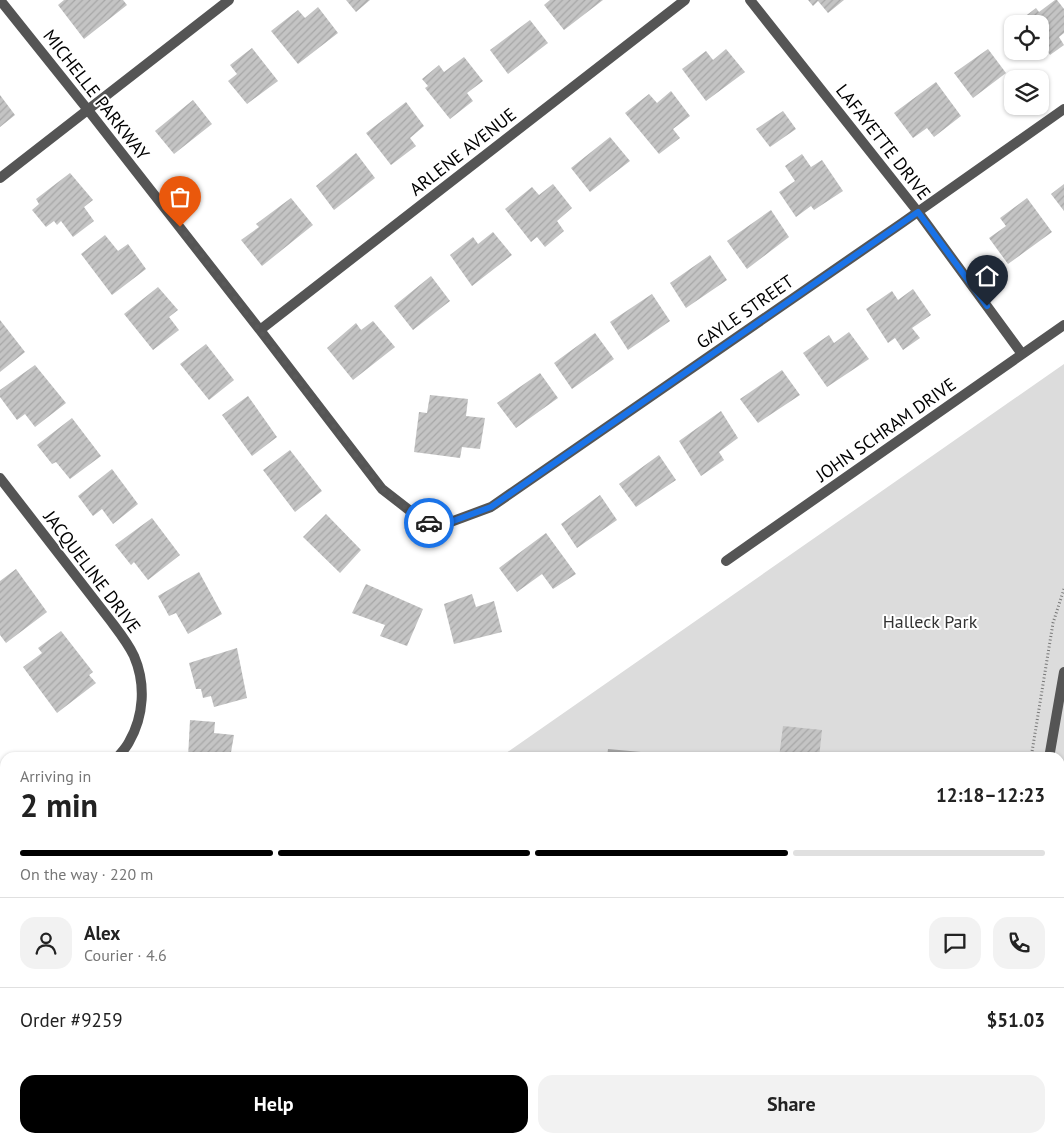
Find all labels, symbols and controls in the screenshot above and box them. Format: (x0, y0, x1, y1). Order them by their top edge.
map controls (1004, 15, 1049, 115)
button: locate (1004, 15, 1049, 60)
street label: MICHELLE PARKWAY (38, 25, 155, 165)
button: layers (1004, 70, 1049, 115)
street label: LAFAYETTE DRIVE (831, 79, 936, 204)
street label: ARLENE AVENUE (405, 103, 521, 200)
pin (159, 176, 201, 227)
icon: bag (166, 183, 194, 211)
pin (966, 255, 1008, 306)
icon: home (973, 262, 1001, 290)
street label: GAYLE STREET (692, 270, 798, 354)
street label: JOHN SCHRAM DRIVE (810, 373, 960, 487)
courier (404, 498, 454, 548)
street label: JACQUELINE DRIVE (38, 505, 146, 638)
icon: car (415, 509, 443, 537)
park label: Halleck Park (883, 610, 978, 633)
text: Arriving in (20, 766, 91, 786)
text: 12:18–12:23 (936, 783, 1045, 807)
text: 2 min (20, 784, 98, 826)
text: On the way · 220 m (20, 864, 153, 884)
button: person (20, 917, 72, 969)
button: chat (929, 917, 981, 969)
button: phone (993, 917, 1045, 969)
text: Alex (84, 921, 120, 945)
text: Courier · 4.6 (84, 945, 167, 965)
text: Order #9259 (20, 1008, 123, 1032)
text: $51.03 (986, 1008, 1045, 1032)
button: Help (20, 1075, 528, 1133)
button: Share (538, 1075, 1045, 1133)

